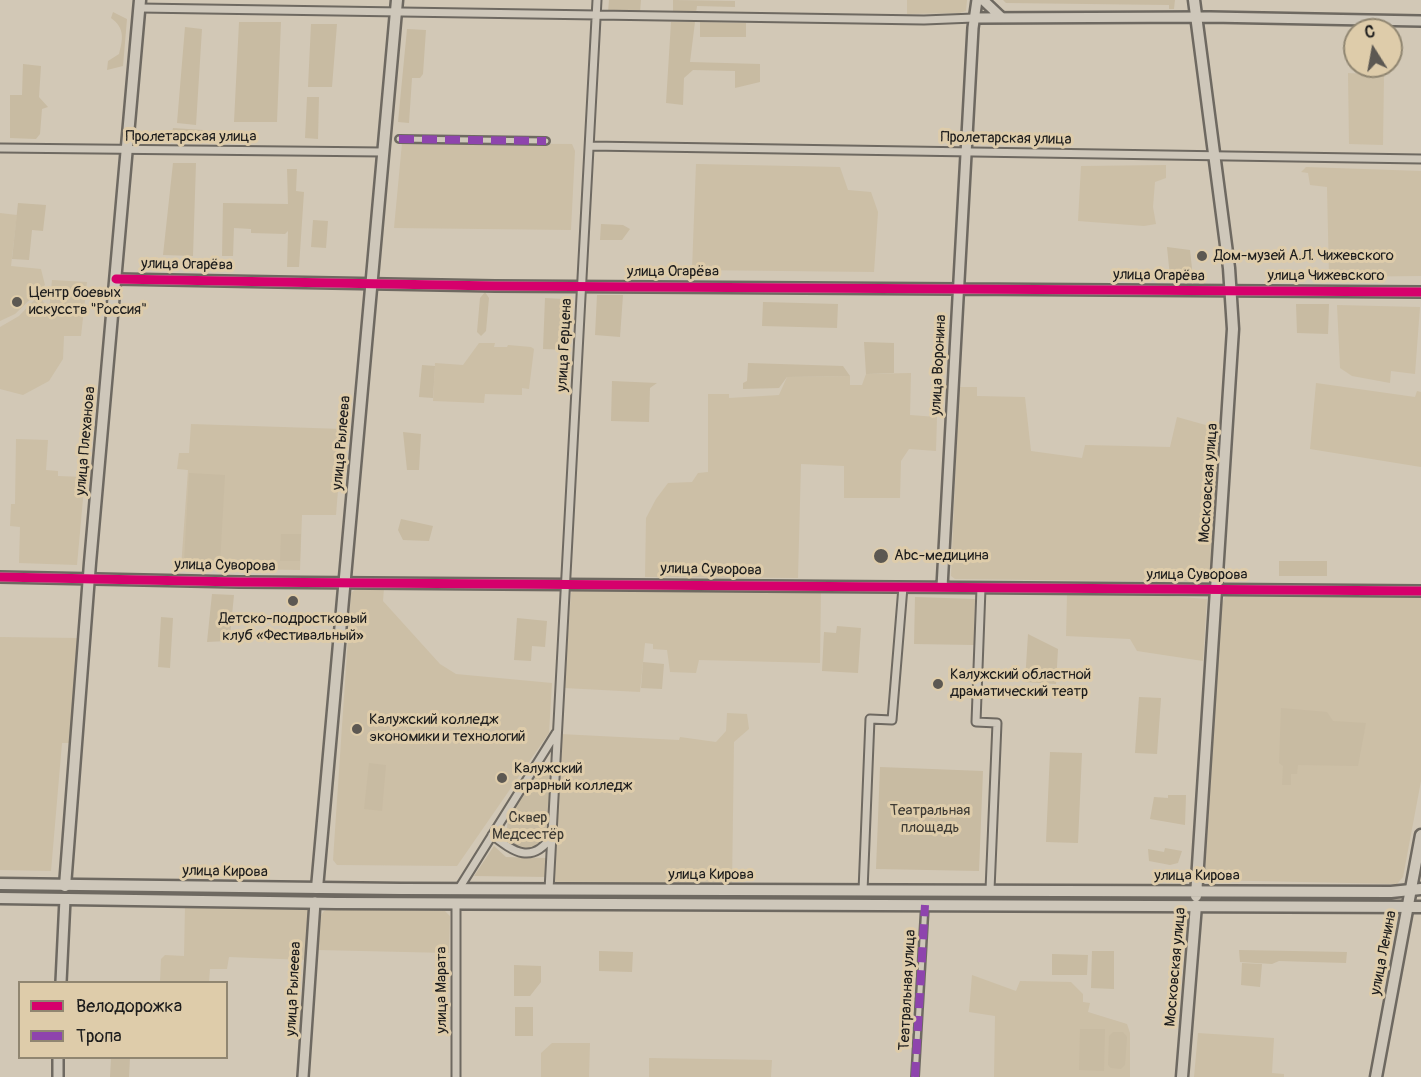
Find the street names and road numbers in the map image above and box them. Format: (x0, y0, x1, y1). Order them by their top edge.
street label: Пролетарская улица (126, 128, 256, 146)
street label: Пролетарская улица (940, 129, 1072, 149)
street label: улица Огарёва (141, 255, 233, 275)
street label: улица Огарёва (627, 263, 719, 281)
street label: улица Огарёва (1113, 266, 1205, 286)
street label: улица Чижевского (1267, 267, 1385, 285)
street label: улица Герцена (554, 298, 576, 392)
street label: улица Воронина (927, 314, 951, 416)
street label: улица Плеханова (72, 386, 100, 496)
street label: улица Рылеева (329, 395, 355, 491)
street label: Московская улица (1196, 423, 1222, 543)
street label: улица Суворова (174, 556, 276, 576)
street label: улица Суворова (660, 560, 762, 580)
street label: улица Суворова (1146, 566, 1248, 584)
street label: улица Кирова (182, 862, 268, 882)
street label: улица Кирова (668, 866, 754, 884)
street label: улица Кирова (1154, 867, 1240, 885)
street label: Московская улица (1162, 907, 1190, 1027)
street label: улица Ленина (1367, 909, 1401, 997)
street label: Театральная улица (896, 929, 920, 1051)
street label: улица Рылеева (283, 941, 305, 1037)
street label: улица Марата (433, 947, 451, 1033)

